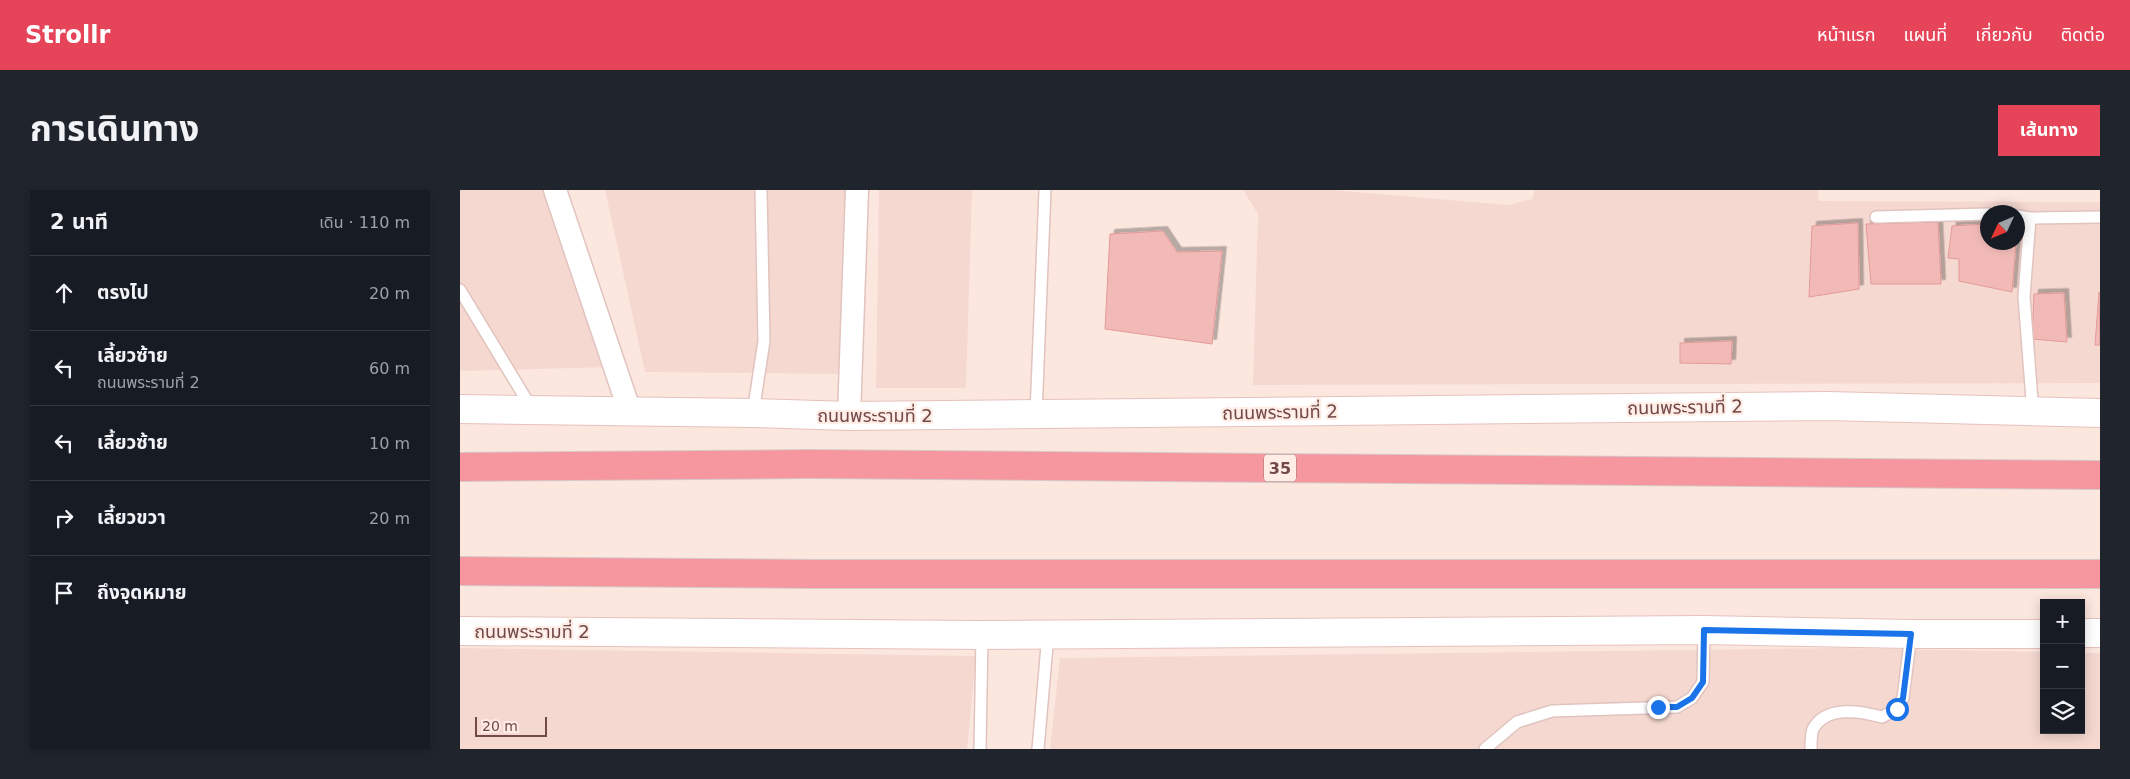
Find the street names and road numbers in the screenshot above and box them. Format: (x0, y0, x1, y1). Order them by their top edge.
street label: ถนนพระรามที่ 2 (1627, 393, 1743, 419)
street label: ถนนพระรามที่ 2 (1222, 398, 1338, 424)
street label: ถนนพระรามที่ 2 (817, 403, 933, 426)
road number: 35 (1264, 454, 1296, 482)
street label: ถนนพระรามที่ 2 (474, 619, 590, 642)

